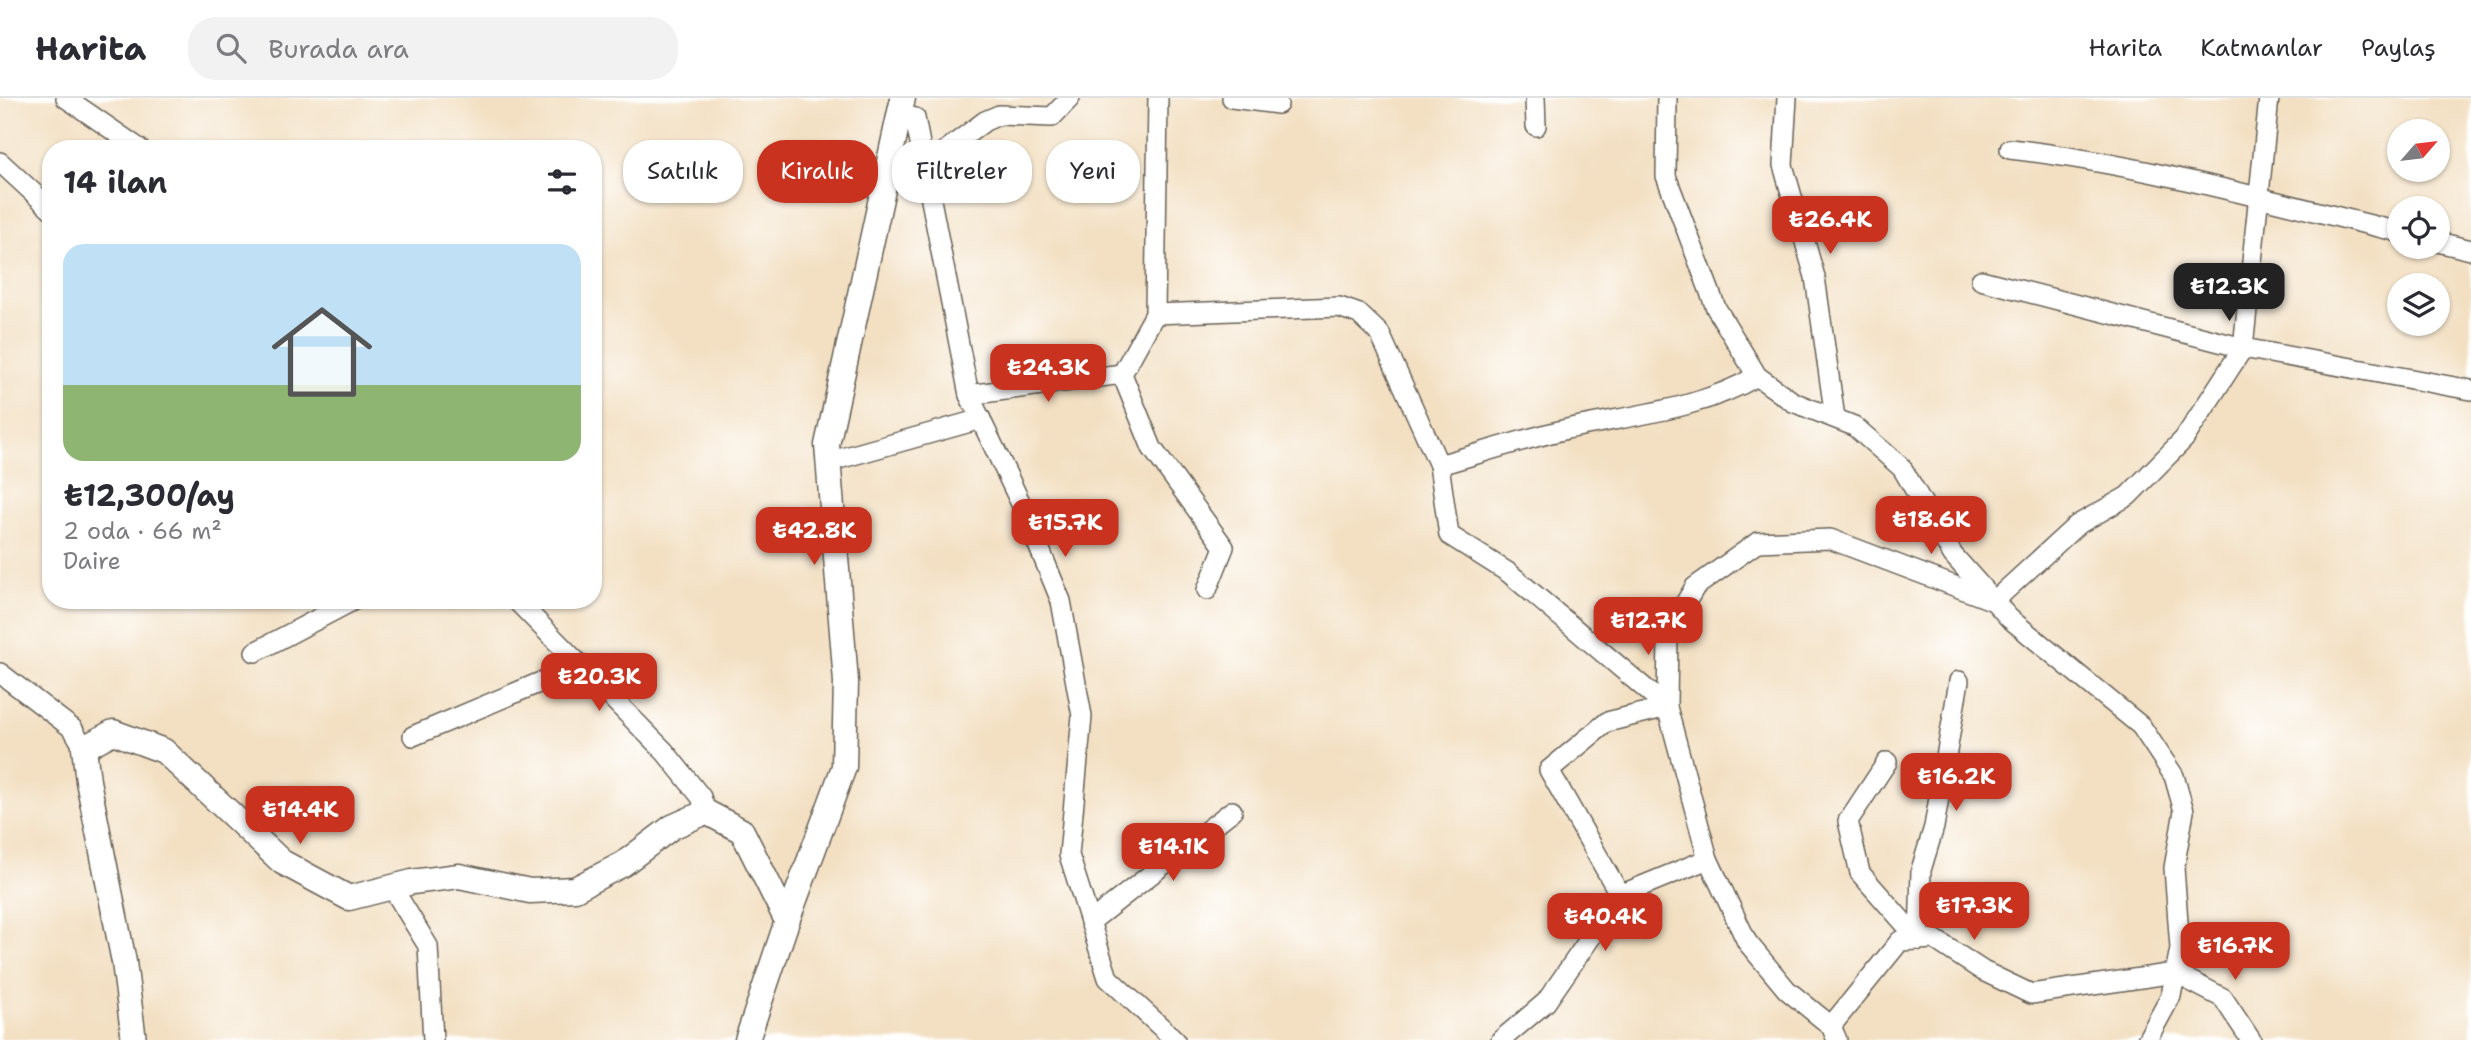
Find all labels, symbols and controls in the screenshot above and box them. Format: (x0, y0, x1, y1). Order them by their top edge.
search box (188, 17, 678, 80)
text: Harita (35, 26, 146, 71)
icon: search (212, 29, 250, 67)
text: Burada ara (268, 31, 409, 66)
text: Harita (2089, 32, 2162, 64)
text: Katmanlar (2200, 32, 2323, 64)
text: Paylaş (2361, 32, 2436, 64)
north arrow (2387, 119, 2450, 182)
map controls (2387, 119, 2450, 336)
chip: Satılık (623, 140, 743, 203)
chip: Kiralık (757, 140, 878, 203)
chip: Filtreler (892, 140, 1032, 203)
chip: Yeni (1046, 140, 1140, 203)
text: 14 ilan (63, 162, 167, 203)
icon: filters (543, 163, 581, 201)
button: locate (2387, 196, 2450, 259)
pin: ₺26.4K (1773, 197, 1887, 256)
text: ₺26.4K (1788, 204, 1872, 234)
pin: ₺12.3K (2172, 264, 2286, 323)
text: ₺12.3K (2190, 271, 2268, 301)
button: layers (2387, 273, 2450, 336)
icon: home (259, 289, 385, 415)
pin: ₺24.3K (991, 344, 1105, 404)
text: ₺24.3K (1006, 352, 1090, 382)
text: ₺12,300/ay (63, 475, 235, 516)
pin: ₺18.6K (1874, 496, 1988, 556)
pin: ₺15.7K (1008, 500, 1122, 559)
text: ₺18.6K (1892, 504, 1970, 534)
text: ₺15.7K (1027, 507, 1103, 537)
pin: ₺42.8K (757, 508, 871, 567)
text: ₺42.8K (772, 515, 856, 545)
text: 2 oda · 66 m² (63, 516, 222, 546)
text: Daire (63, 546, 121, 576)
pin: ₺12.7K (1591, 598, 1705, 657)
text: ₺12.7K (1610, 605, 1686, 635)
pin: ₺20.3K (542, 654, 656, 713)
text: ₺20.3K (557, 661, 641, 691)
pin: ₺16.2K (1899, 754, 2013, 813)
text: ₺16.2K (1917, 761, 1995, 791)
pin: ₺14.4K (243, 786, 357, 846)
text: ₺14.4K (261, 794, 339, 824)
pin: ₺14.1K (1116, 824, 1230, 883)
text: ₺14.1K (1138, 831, 1208, 861)
pin: ₺17.3K (1917, 882, 2031, 942)
text: ₺17.3K (1935, 890, 2013, 920)
pin: ₺40.4K (1548, 894, 1662, 953)
text: ₺40.4K (1563, 901, 1647, 931)
pin: ₺16.7K (2178, 922, 2292, 982)
text: ₺16.7K (2197, 930, 2273, 960)

